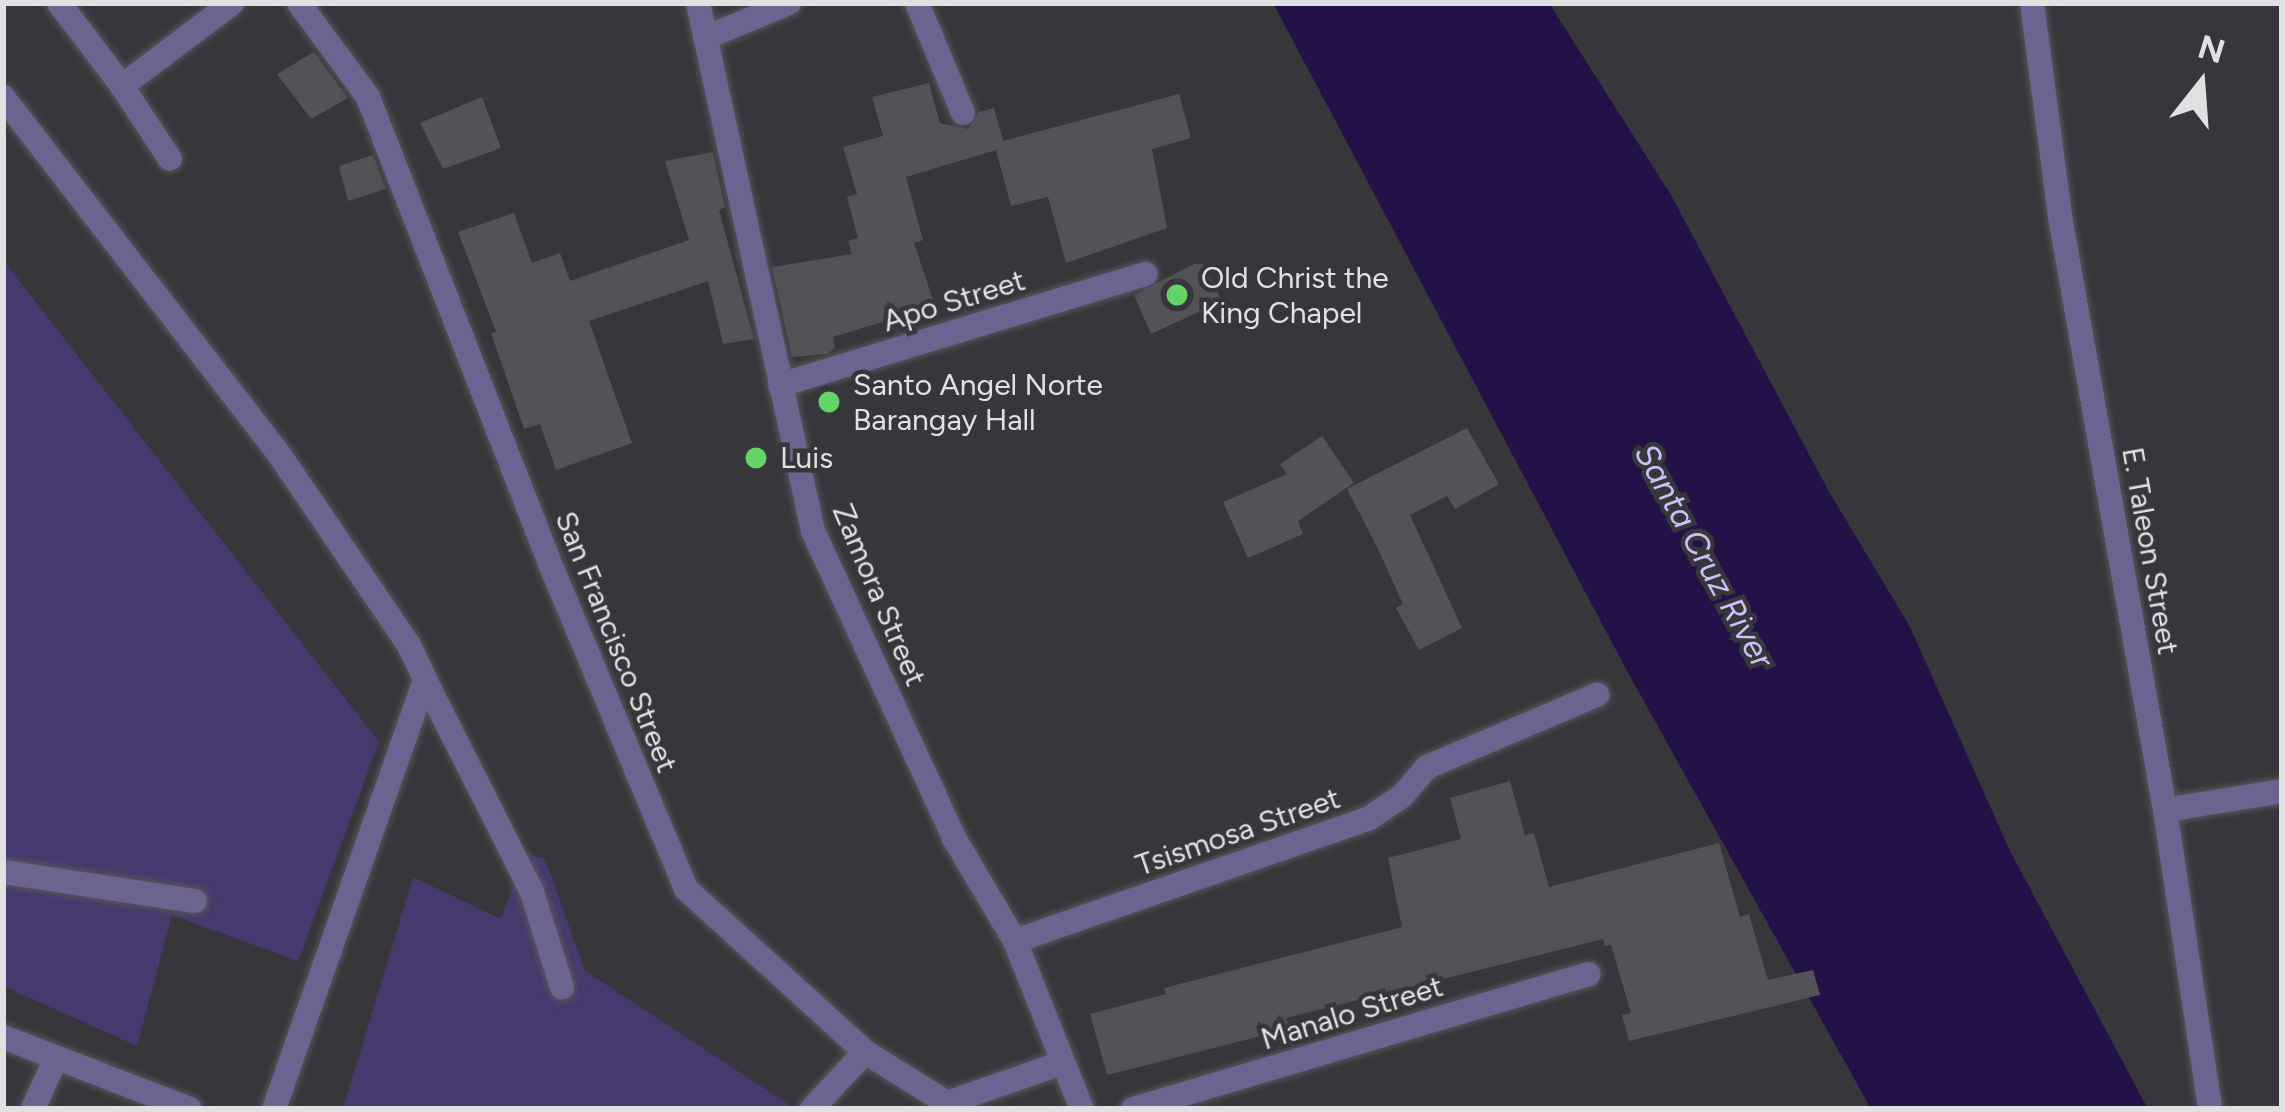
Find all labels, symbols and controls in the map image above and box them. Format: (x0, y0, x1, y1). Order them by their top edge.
north arrow (2141, 24, 2261, 144)
text: N (2194, 27, 2230, 71)
place label: Old Christ the King Chapel (1201, 260, 1389, 330)
street label: Apo Street (879, 262, 1029, 340)
marker: Old Christ the King Chapel (1164, 282, 1190, 308)
place label: Santo Angel Norte Barangay Hall (853, 367, 1103, 438)
marker: Santo Angel Norte Barangay Hall (816, 389, 842, 415)
water label: Santa Cruz River (1626, 437, 1782, 675)
place label: Luis (780, 440, 833, 476)
street label: E. Taleon Street (2114, 444, 2186, 658)
marker: Luis (743, 445, 769, 471)
street label: Zamora Street (824, 499, 934, 691)
street label: San Francisco Street (547, 506, 685, 778)
street label: Tsismosa Street (1131, 780, 1345, 884)
street label: Manalo Street (1257, 968, 1447, 1058)

